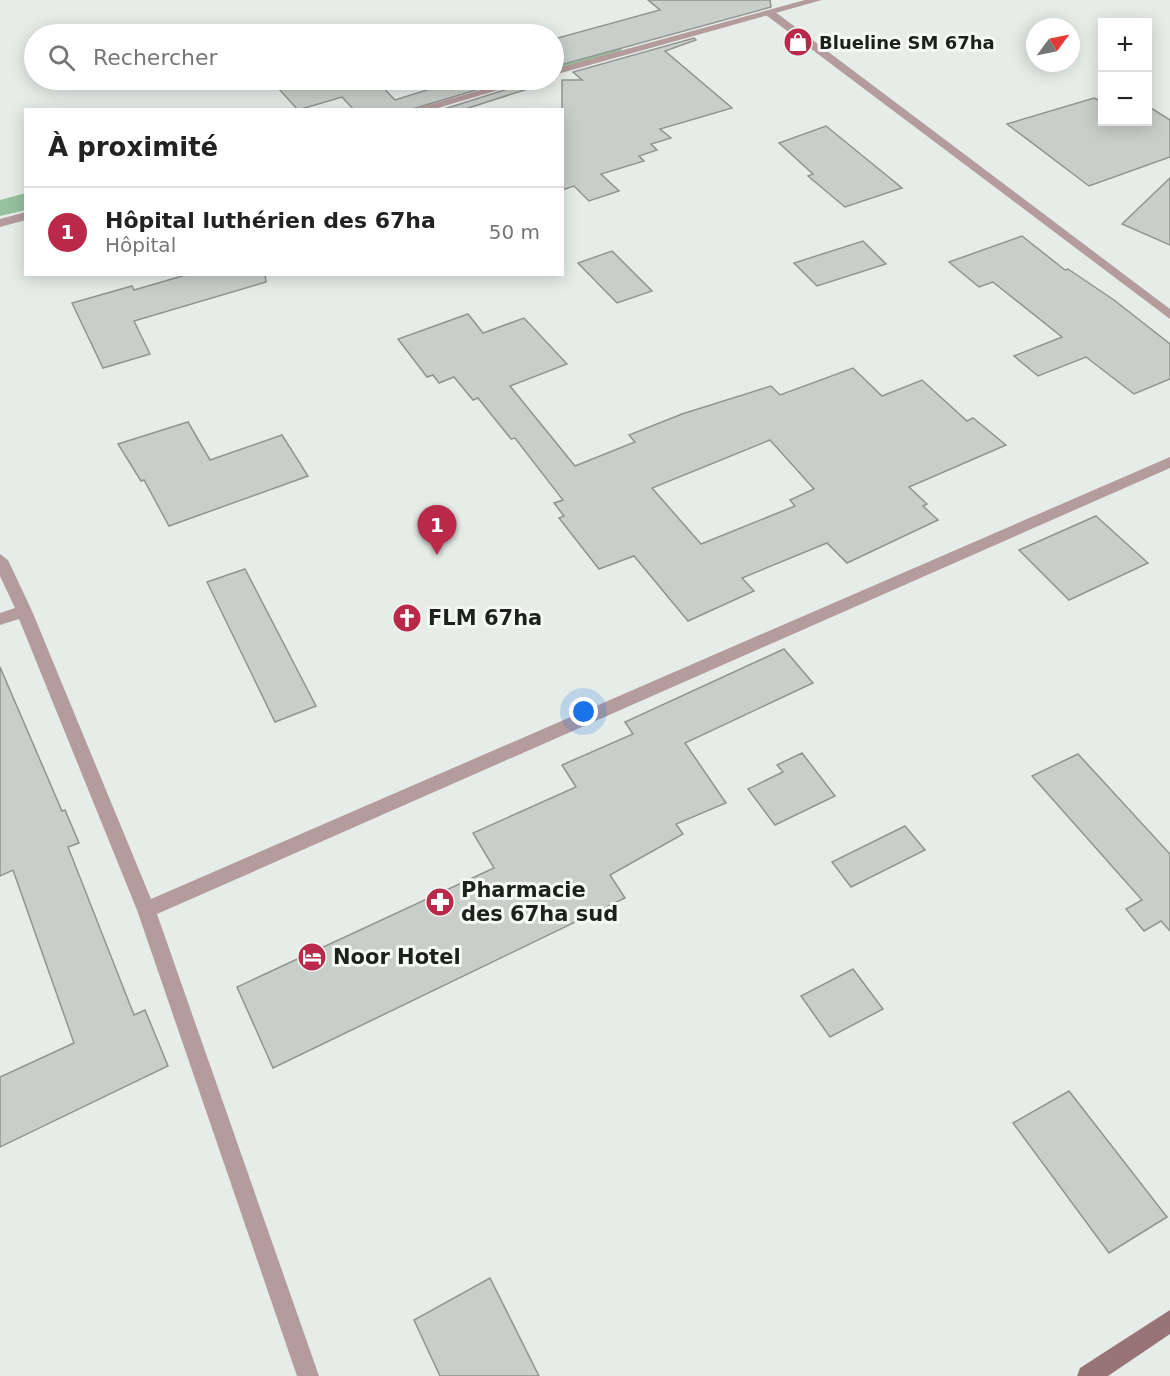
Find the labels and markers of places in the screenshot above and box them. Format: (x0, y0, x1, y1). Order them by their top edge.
shop icon: Blueline SM 67ha (782, 26, 814, 58)
place label: Blueline SM 67ha (819, 32, 995, 53)
pin: 1 (418, 506, 456, 555)
church icon: FLM 67ha (391, 602, 423, 634)
place label: FLM 67ha (428, 606, 542, 630)
place label: Pharmacie des 67ha sud (461, 878, 618, 926)
pharmacy icon: Pharmacie des 67ha sud (424, 886, 456, 918)
hotel icon: Noor Hotel (296, 941, 328, 973)
place label: Noor Hotel (333, 945, 461, 969)

